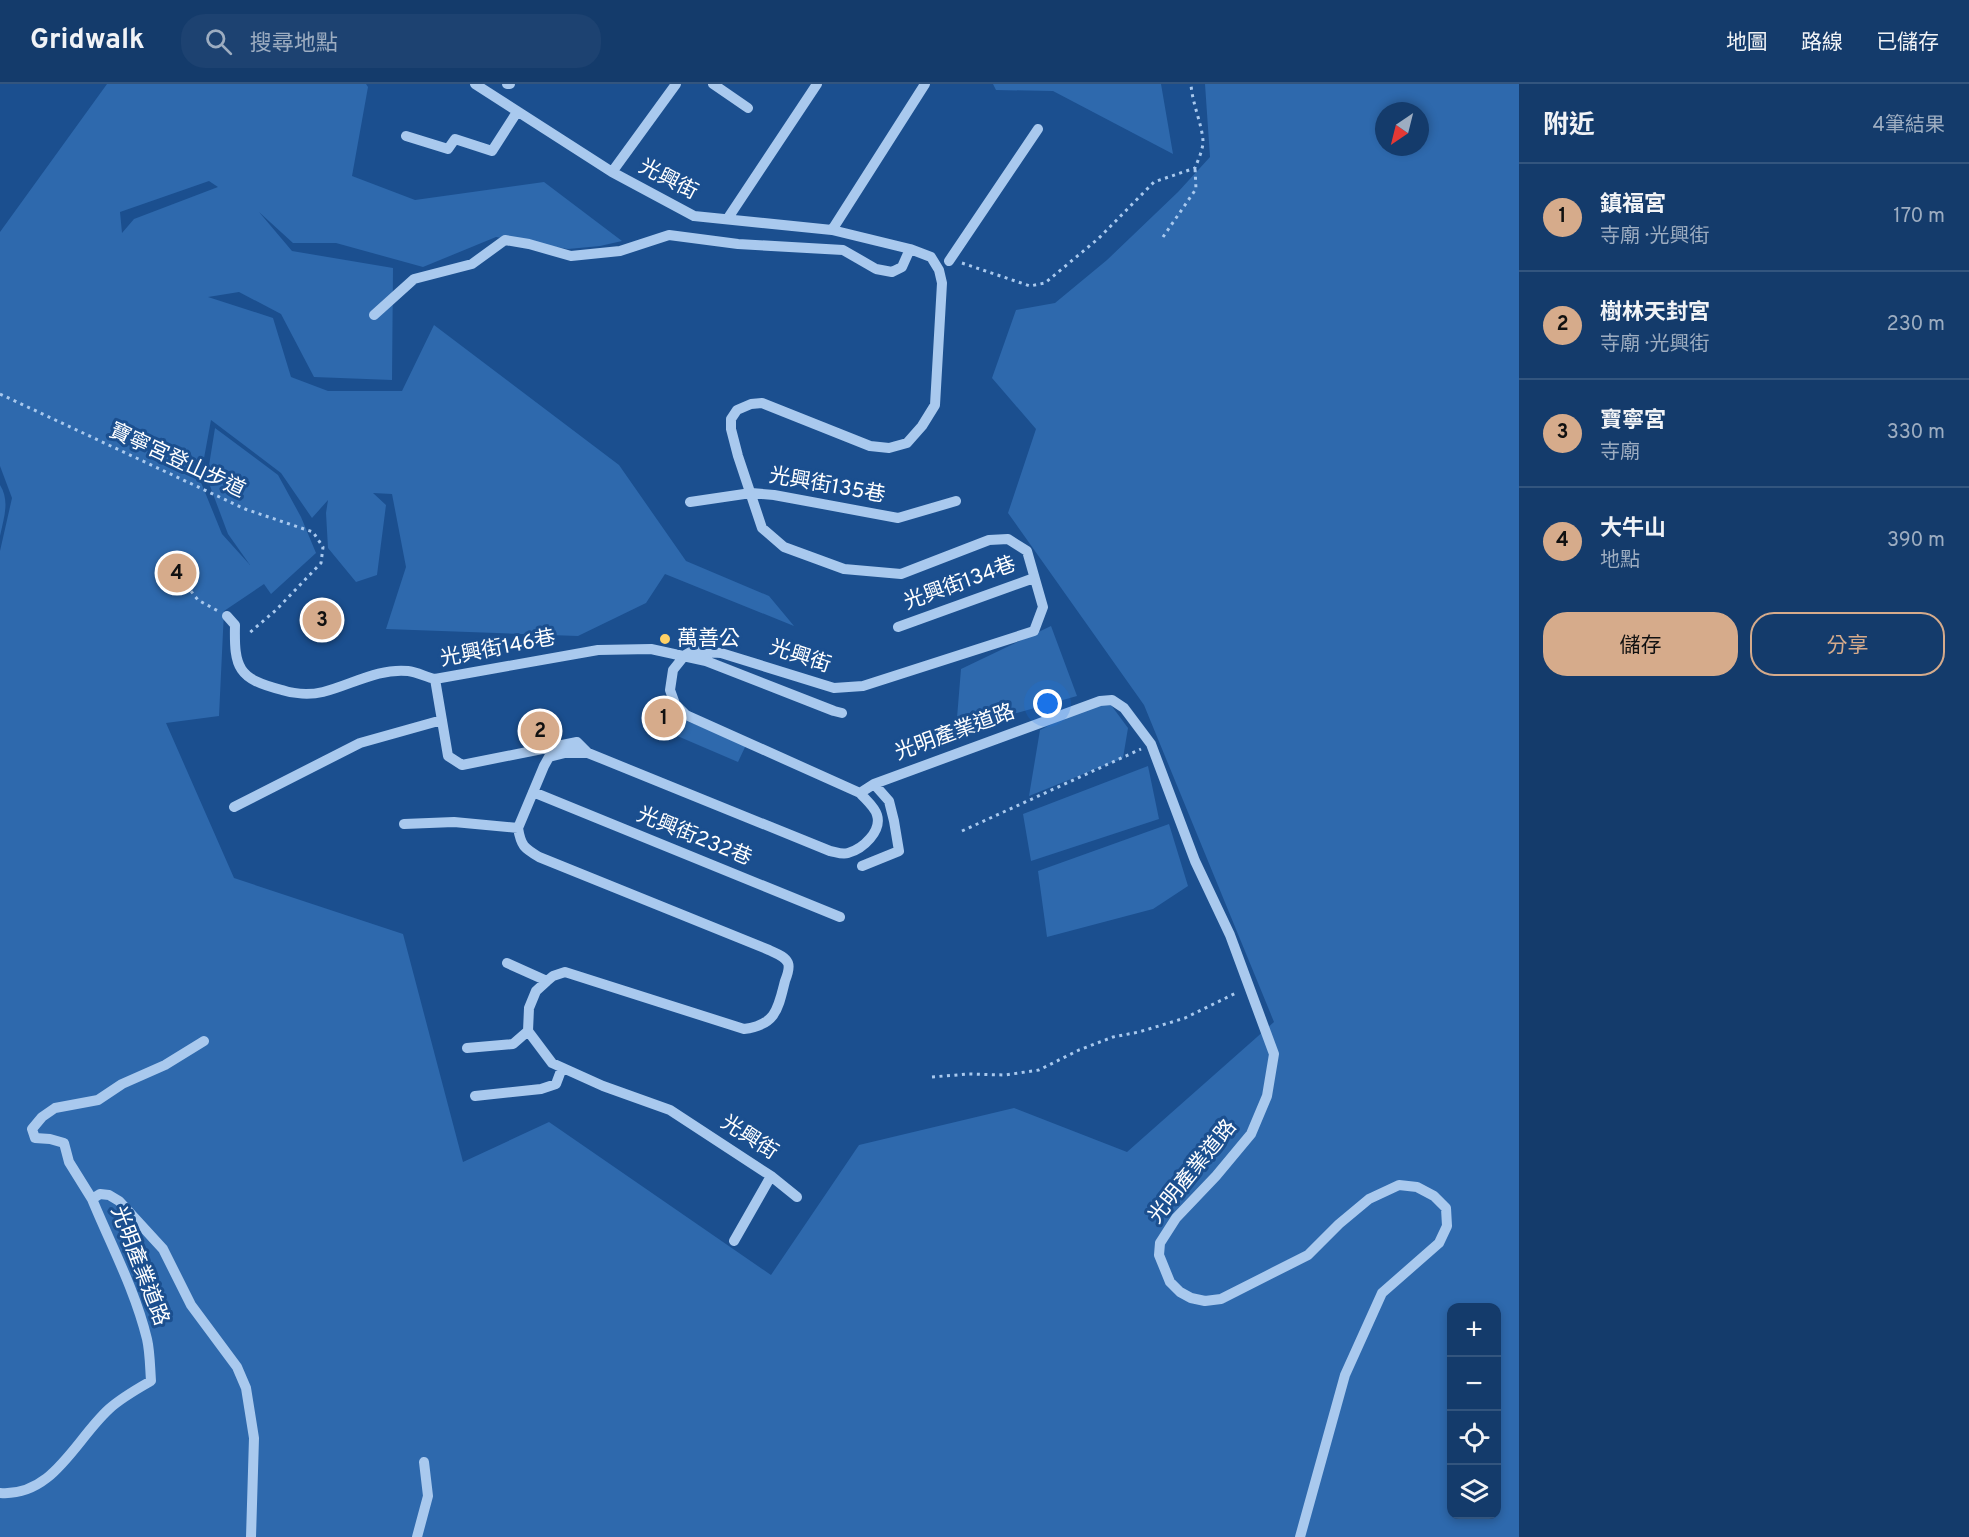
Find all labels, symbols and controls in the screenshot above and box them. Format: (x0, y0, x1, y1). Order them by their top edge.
search box (181, 14, 601, 68)
text: Gridwalk (30, 23, 145, 59)
icon: search (202, 25, 235, 58)
text: 地圖 (1726, 30, 1768, 57)
text: 路線 (1801, 30, 1843, 57)
text: 已儲存 (1876, 30, 1939, 57)
text: 搜尋地點 (250, 31, 338, 58)
north arrow (1375, 102, 1429, 156)
text: 附近 (1543, 110, 1595, 143)
text: 4筆結果 (1873, 113, 1945, 139)
street label: 光興街 (634, 154, 702, 206)
text: 鎮福宮 (1600, 192, 1666, 219)
text: 1 (1559, 204, 1567, 230)
text: 170 m (1893, 204, 1945, 230)
text: 寺廟 · 光興街 (1600, 224, 1709, 250)
text: 樹林天封宮 (1600, 300, 1710, 327)
text: 2 (1556, 312, 1569, 338)
text: 230 m (1886, 312, 1945, 338)
text: 寺廟 · 光興街 (1600, 332, 1709, 358)
text: 寶寧宮 (1600, 408, 1666, 435)
street label: 寶寧宮登山步道 (105, 418, 249, 504)
text: 3 (1557, 420, 1569, 446)
text: 330 m (1887, 420, 1945, 446)
text: 寺廟 (1600, 440, 1640, 466)
street label: 光興街135巷 (767, 463, 887, 509)
text: 大牛山 (1600, 516, 1666, 543)
text: 4 (1556, 528, 1569, 554)
text: 390 m (1887, 528, 1945, 554)
text: 地點 (1600, 548, 1640, 574)
pin: 4 (158, 550, 196, 596)
street label: 光興街134巷 (900, 551, 1020, 617)
pin: 3 (302, 598, 342, 642)
button: 儲存 (1543, 612, 1738, 676)
button: 分享 (1750, 612, 1945, 676)
street label: 光興街146巷 (438, 625, 558, 673)
place label: 萬善公 (677, 626, 740, 653)
marker: 萬善公 (658, 632, 672, 646)
street label: 光興街 (766, 634, 834, 680)
your location (1033, 689, 1062, 718)
pin: 1 (644, 696, 684, 740)
street label: 光明產業道路 (891, 699, 1019, 767)
pin: 2 (520, 708, 560, 754)
street label: 光興街232巷 (632, 802, 756, 872)
street label: 光興街 (715, 1110, 783, 1166)
street label: 光明產業道路 (1143, 1115, 1243, 1229)
street label: 光明產業道路 (104, 1202, 174, 1330)
map controls (1447, 1303, 1501, 1519)
button: + (1447, 1303, 1501, 1357)
button: − (1447, 1357, 1501, 1411)
button: locate (1447, 1411, 1501, 1465)
button: layers (1447, 1465, 1501, 1519)

